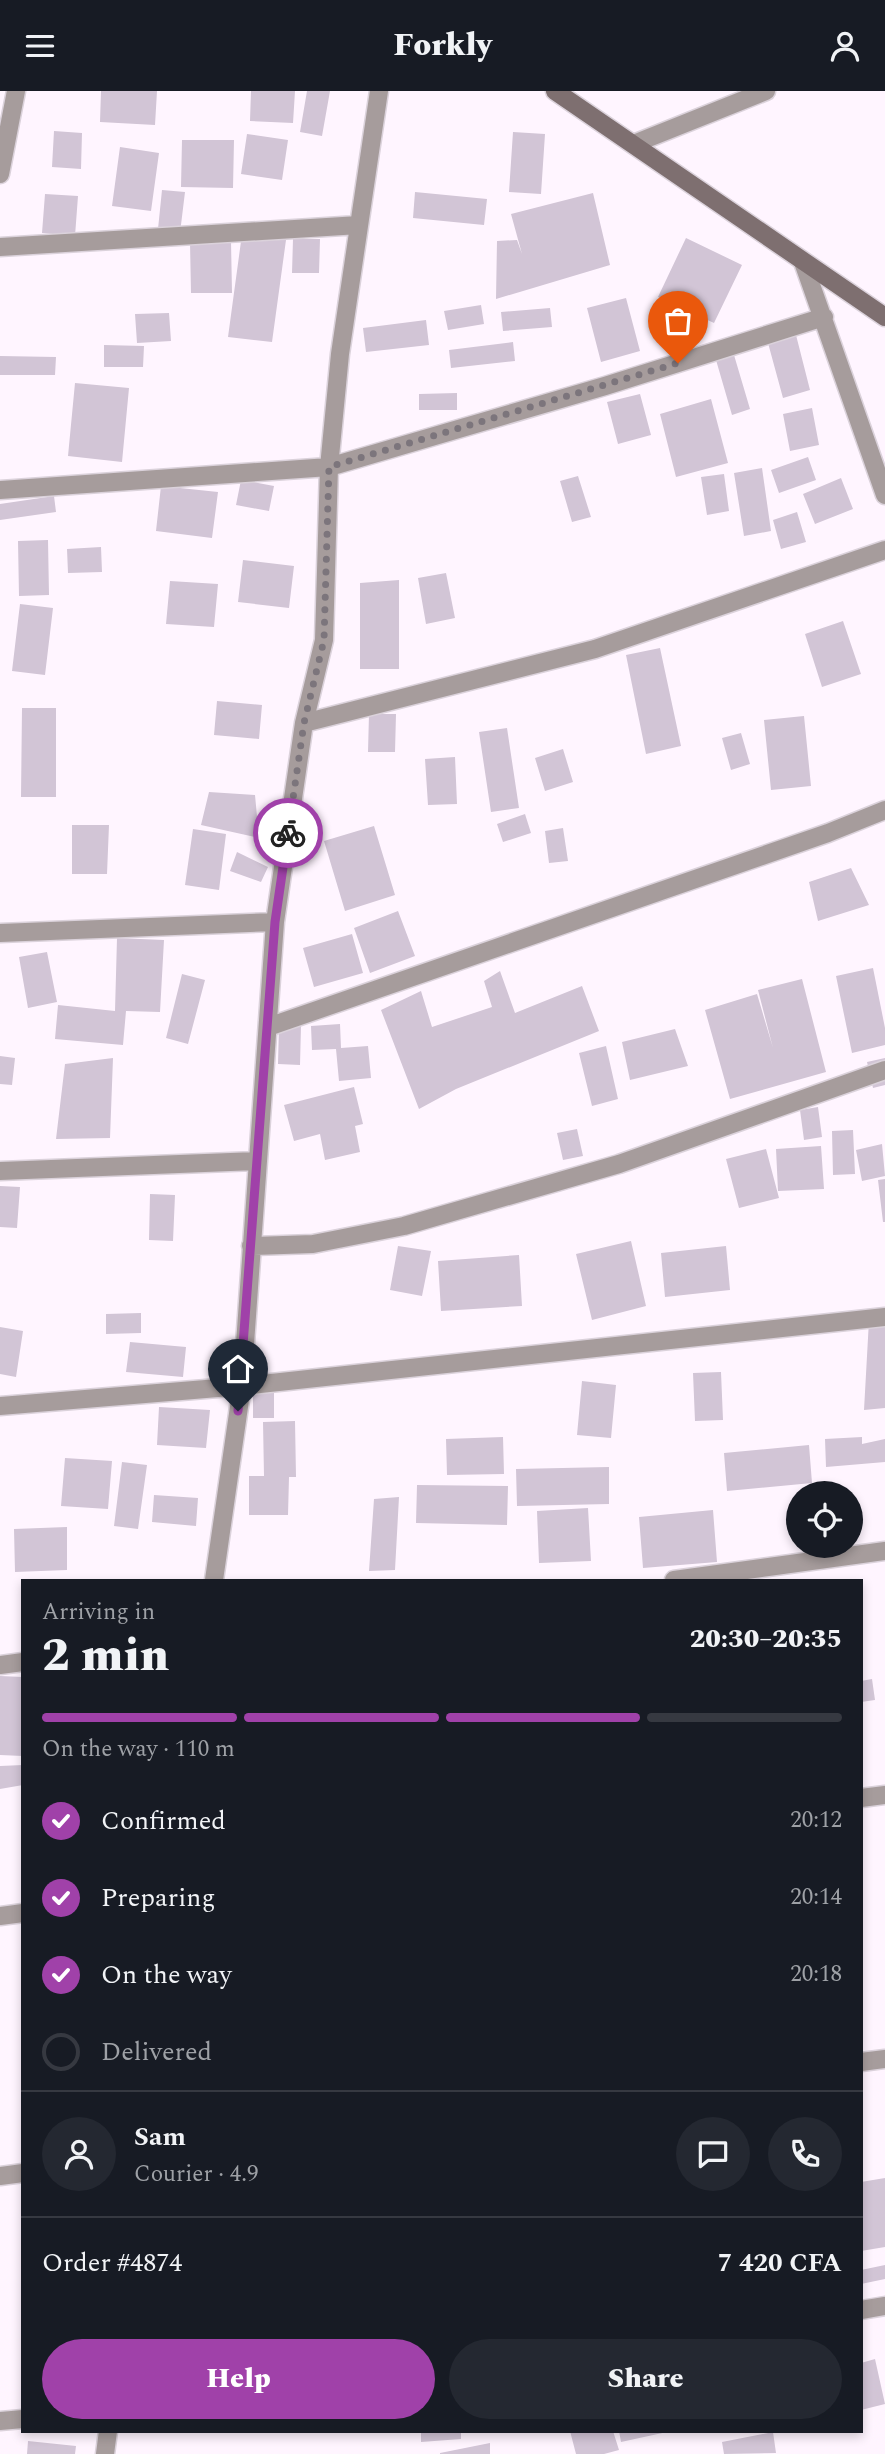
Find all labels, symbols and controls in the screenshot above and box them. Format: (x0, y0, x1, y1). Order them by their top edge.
text: Forkly (393, 21, 492, 70)
icon: menu (21, 27, 59, 65)
icon: person (826, 27, 864, 65)
pin (648, 291, 708, 363)
icon: bag (659, 302, 697, 340)
courier (253, 798, 323, 868)
icon: bike (269, 814, 307, 852)
pin (208, 1339, 268, 1411)
icon: home (219, 1350, 257, 1388)
map controls (786, 1481, 863, 1558)
button: locate (786, 1481, 863, 1558)
text: Arriving in (42, 1595, 155, 1630)
text: 20:30–20:35 (690, 1619, 842, 1659)
text: 2 min (42, 1621, 169, 1691)
text: On the way · 110 m (42, 1732, 235, 1767)
text: Confirmed (101, 1801, 226, 1841)
icon: check (42, 1802, 80, 1840)
text: 20:12 (790, 1803, 842, 1838)
text: Preparing (101, 1878, 215, 1918)
icon: check (42, 1879, 80, 1917)
text: 20:14 (790, 1880, 842, 1915)
text: On the way (101, 1955, 232, 1995)
icon: check (42, 1956, 80, 1994)
text: 20:18 (790, 1957, 842, 1992)
text: Delivered (101, 2032, 212, 2072)
button: person (42, 2117, 116, 2191)
text: Sam (134, 2117, 186, 2157)
button: chat (676, 2117, 750, 2191)
button: phone (768, 2117, 842, 2191)
text: Courier · 4.9 (134, 2157, 259, 2192)
text: Order #4874 (42, 2243, 182, 2283)
text: 7 420 CFA (718, 2243, 842, 2283)
button: Help (42, 2339, 435, 2419)
button: Share (449, 2339, 842, 2419)

